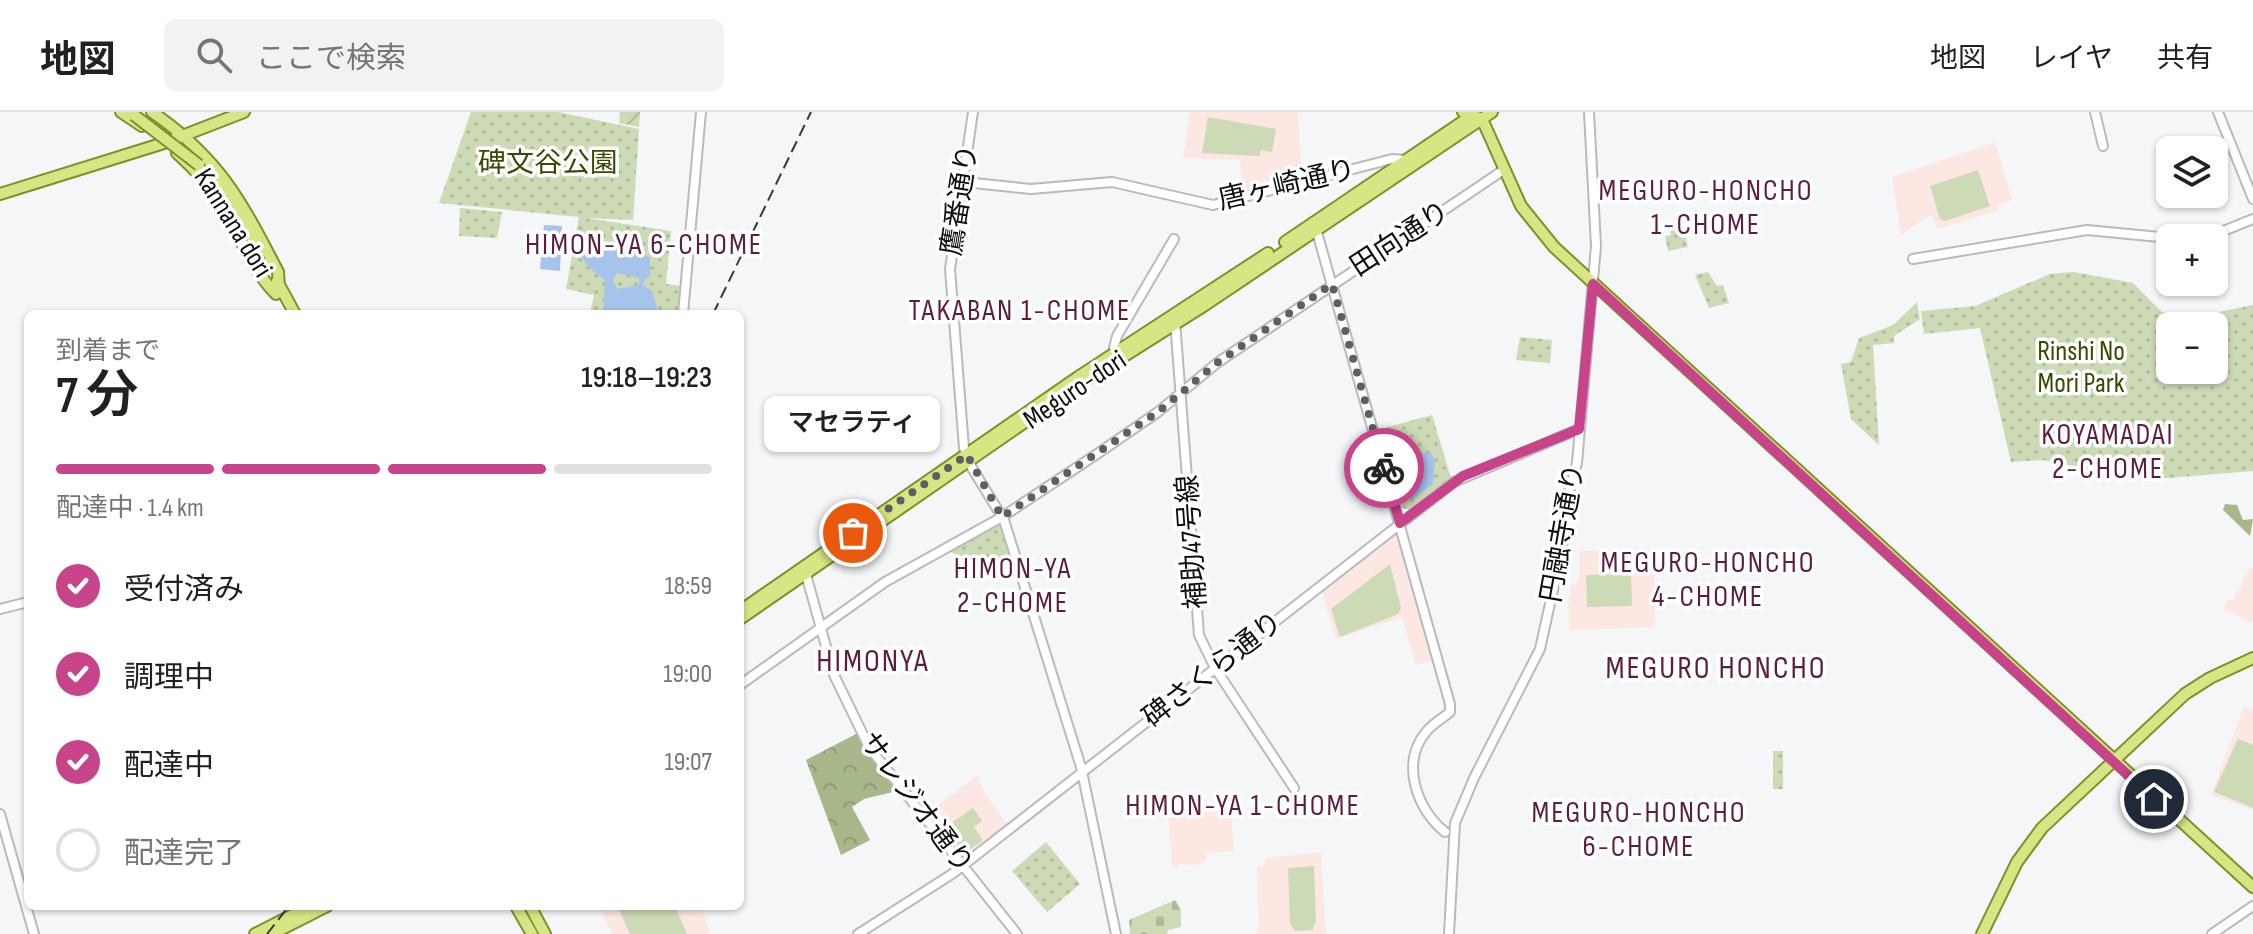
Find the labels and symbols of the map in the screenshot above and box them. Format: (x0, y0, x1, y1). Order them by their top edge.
street label: 鷹番通り (935, 142, 985, 258)
park label: 碑文谷公園 (478, 147, 618, 180)
street label: 唐ヶ崎通り (1215, 153, 1359, 217)
street label: Kannana dori (187, 163, 279, 283)
district label: MEGURO-HONCHO 1-CHOME (1598, 173, 1814, 243)
street label: 田向通り (1344, 195, 1456, 283)
district label: HIMON-YA 6-CHOME (525, 227, 763, 263)
district label: TAKABAN 1-CHOME (909, 293, 1131, 329)
park label: Rinshi No Mori Park (2037, 335, 2125, 400)
street label: Meguro-dori (1017, 344, 1133, 436)
callout: マセラティ (765, 397, 941, 453)
district label: KOYAMADAI 2-CHOME (2041, 417, 2175, 487)
courier (1344, 428, 1424, 508)
street label: 円融寺通り (1535, 461, 1591, 605)
street label: 補助47号線 (1171, 474, 1213, 610)
pin (819, 499, 887, 567)
district label: MEGURO-HONCHO 4-CHOME (1600, 545, 1816, 615)
district label: HIMON-YA 2-CHOME (954, 551, 1072, 621)
street label: 碑さくら通り (1137, 605, 1289, 735)
district label: HIMONYA (816, 642, 930, 681)
district label: MEGURO HONCHO (1606, 649, 1826, 688)
street label: サレジオ通り (852, 726, 980, 880)
pin (2120, 765, 2188, 833)
district label: HIMON-YA 1-CHOME (1125, 788, 1361, 824)
district label: MEGURO-HONCHO 6-CHOME (1531, 795, 1747, 865)

